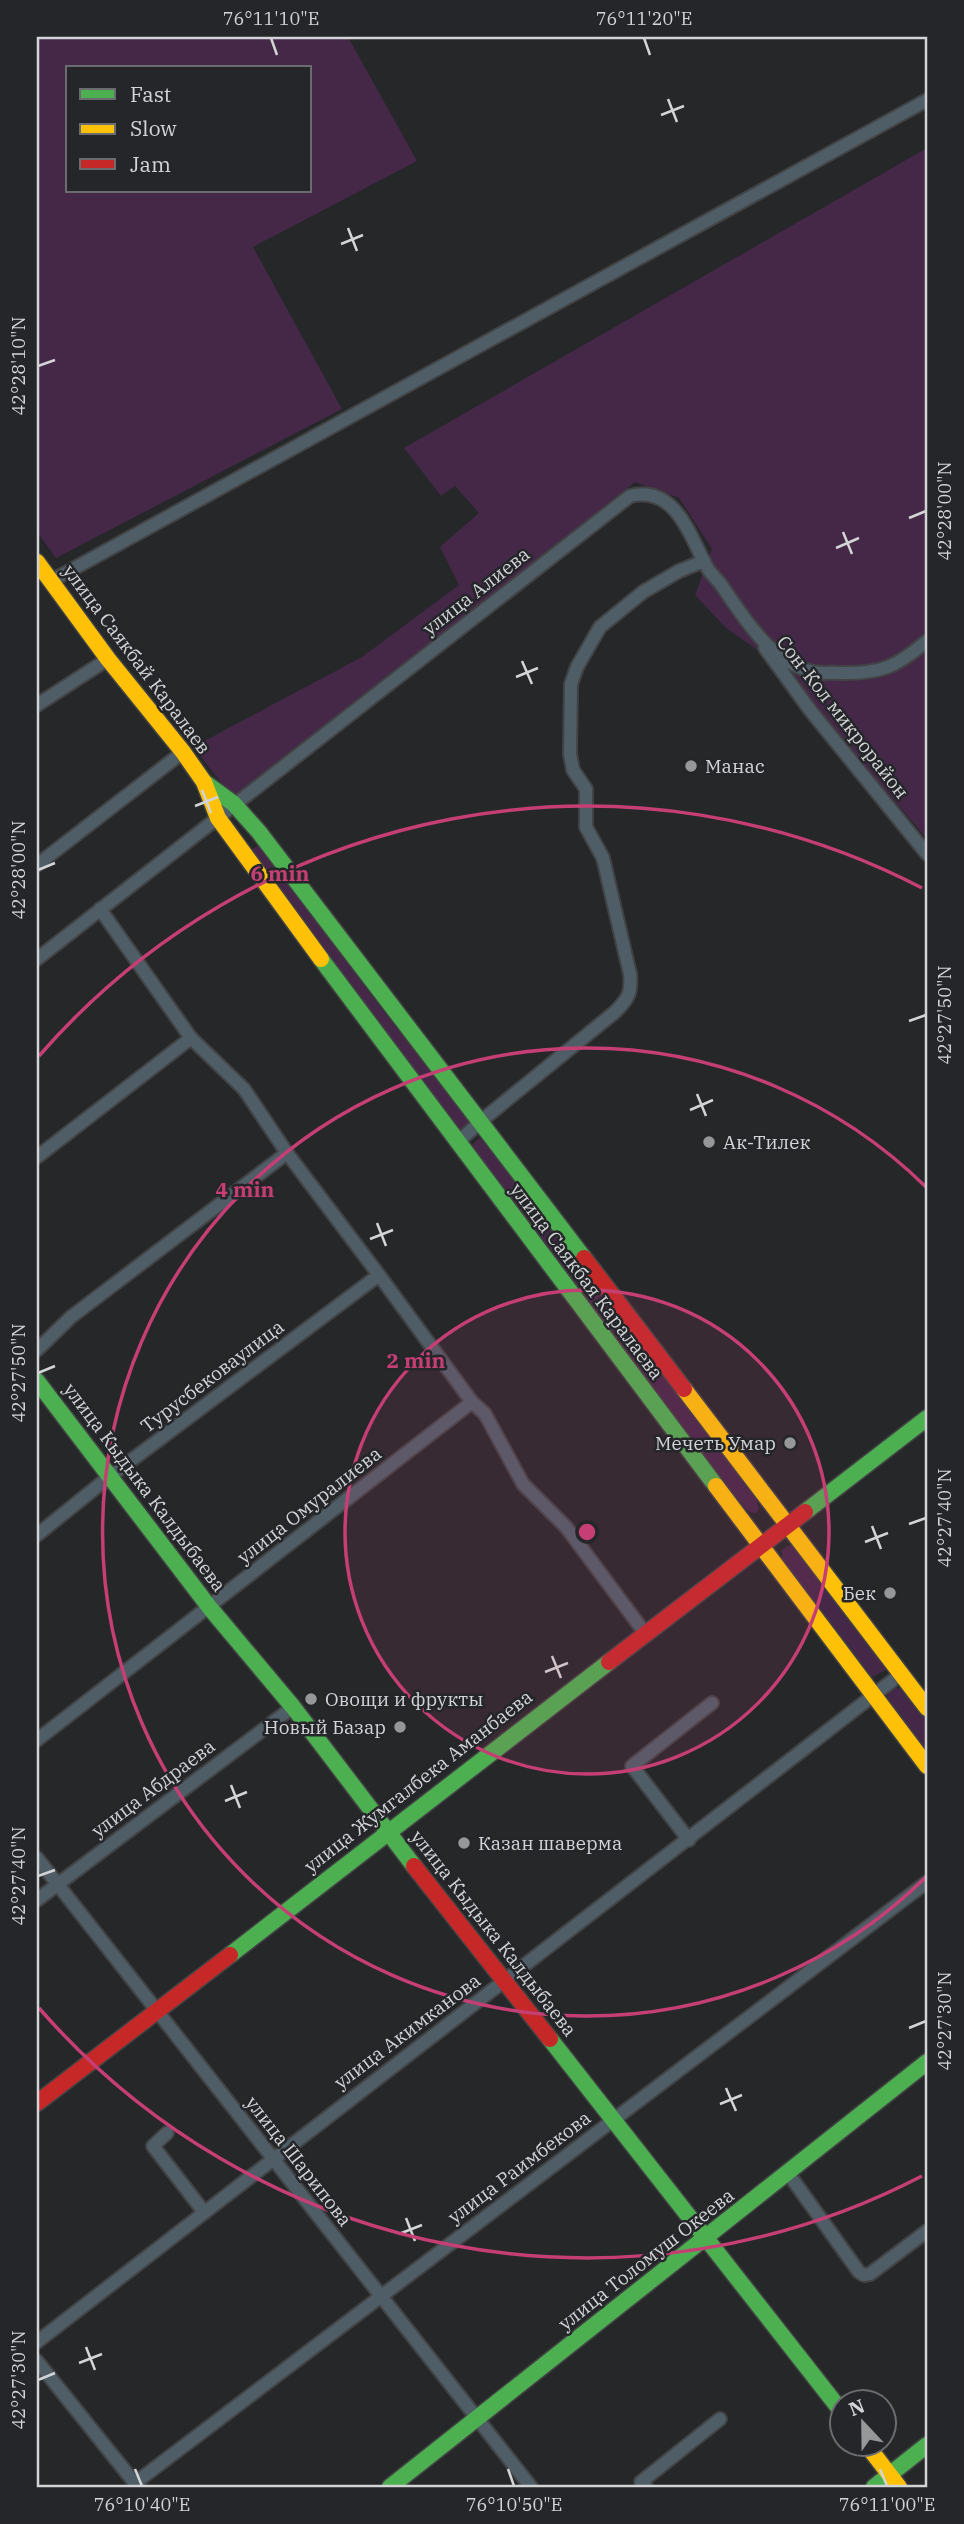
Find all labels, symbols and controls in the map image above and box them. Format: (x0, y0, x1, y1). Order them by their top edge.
text: 76°11'10"E (223, 7, 319, 30)
text: 76°11'20"E (596, 7, 692, 30)
legend (66, 66, 312, 192)
text: Fast (130, 80, 171, 108)
text: Slow (130, 114, 177, 142)
text: Jam (130, 150, 171, 178)
text: 42°28'10"N (7, 317, 30, 416)
text: 42°28'00"N (933, 462, 956, 561)
street label: улица Алиева (418, 542, 534, 640)
street label: улица Саякбай Каралаев (58, 559, 216, 759)
street label: Сон-Кол микрорайон (772, 631, 914, 803)
place label: Манас (705, 754, 765, 778)
marker: Манас (683, 758, 699, 774)
text: 42°28'00"N (7, 821, 30, 920)
text: 6 min (251, 859, 309, 887)
text: 42°27'50"N (933, 966, 956, 1065)
place label: Ак-Тилек (723, 1130, 811, 1154)
marker: Ак-Тилек (701, 1134, 717, 1150)
text: 4 min (216, 1175, 274, 1203)
street label: улица Саякбая Каралаева (505, 1178, 669, 1384)
street label: Турусбековаулица (136, 1314, 288, 1438)
text: 42°27'50"N (7, 1324, 30, 1423)
text: 2 min (387, 1346, 445, 1374)
street label: улица Кыдыка Калдыбаева (59, 1378, 231, 1596)
place label: Мечеть Умар (655, 1431, 776, 1455)
marker: Мечеть Умар (782, 1435, 798, 1451)
street label: улица Омуралиева (232, 1441, 386, 1569)
text: 42°27'40"N (933, 1469, 956, 1568)
centre of rings (575, 1520, 599, 1544)
place label: Бек (843, 1581, 876, 1605)
marker: Бек (882, 1585, 898, 1601)
street label: улица Жумгалбека Аманбаева (299, 1684, 537, 1878)
place label: Овощи и фрукты (325, 1687, 483, 1711)
marker: Овощи и фрукты (303, 1691, 319, 1707)
place label: Новый Базар (264, 1715, 386, 1739)
marker: Новый Базар (392, 1719, 408, 1735)
street label: улица Абдраева (86, 1734, 220, 1842)
street label: улица Кыдыка Калдыбаева (406, 1825, 582, 2041)
text: 42°27'40"N (7, 1827, 30, 1926)
place label: Казан шаверма (478, 1831, 622, 1855)
marker: Казан шаверма (456, 1835, 472, 1851)
street label: улица Акимканова (329, 1968, 485, 2094)
text: 42°27'30"N (933, 1972, 956, 2071)
street label: улица Шарипова (241, 2091, 357, 2231)
street label: улица Раимбекова (443, 2105, 595, 2229)
street label: улица Толомуш Океева (553, 2183, 739, 2335)
text: 42°27'30"N (7, 2331, 30, 2430)
north arrow (828, 2388, 898, 2458)
text: N (845, 2393, 868, 2421)
text: 76°10'40"E (94, 2493, 190, 2516)
text: 76°10'50"E (466, 2493, 562, 2516)
text: 76°11'00"E (839, 2493, 935, 2516)

